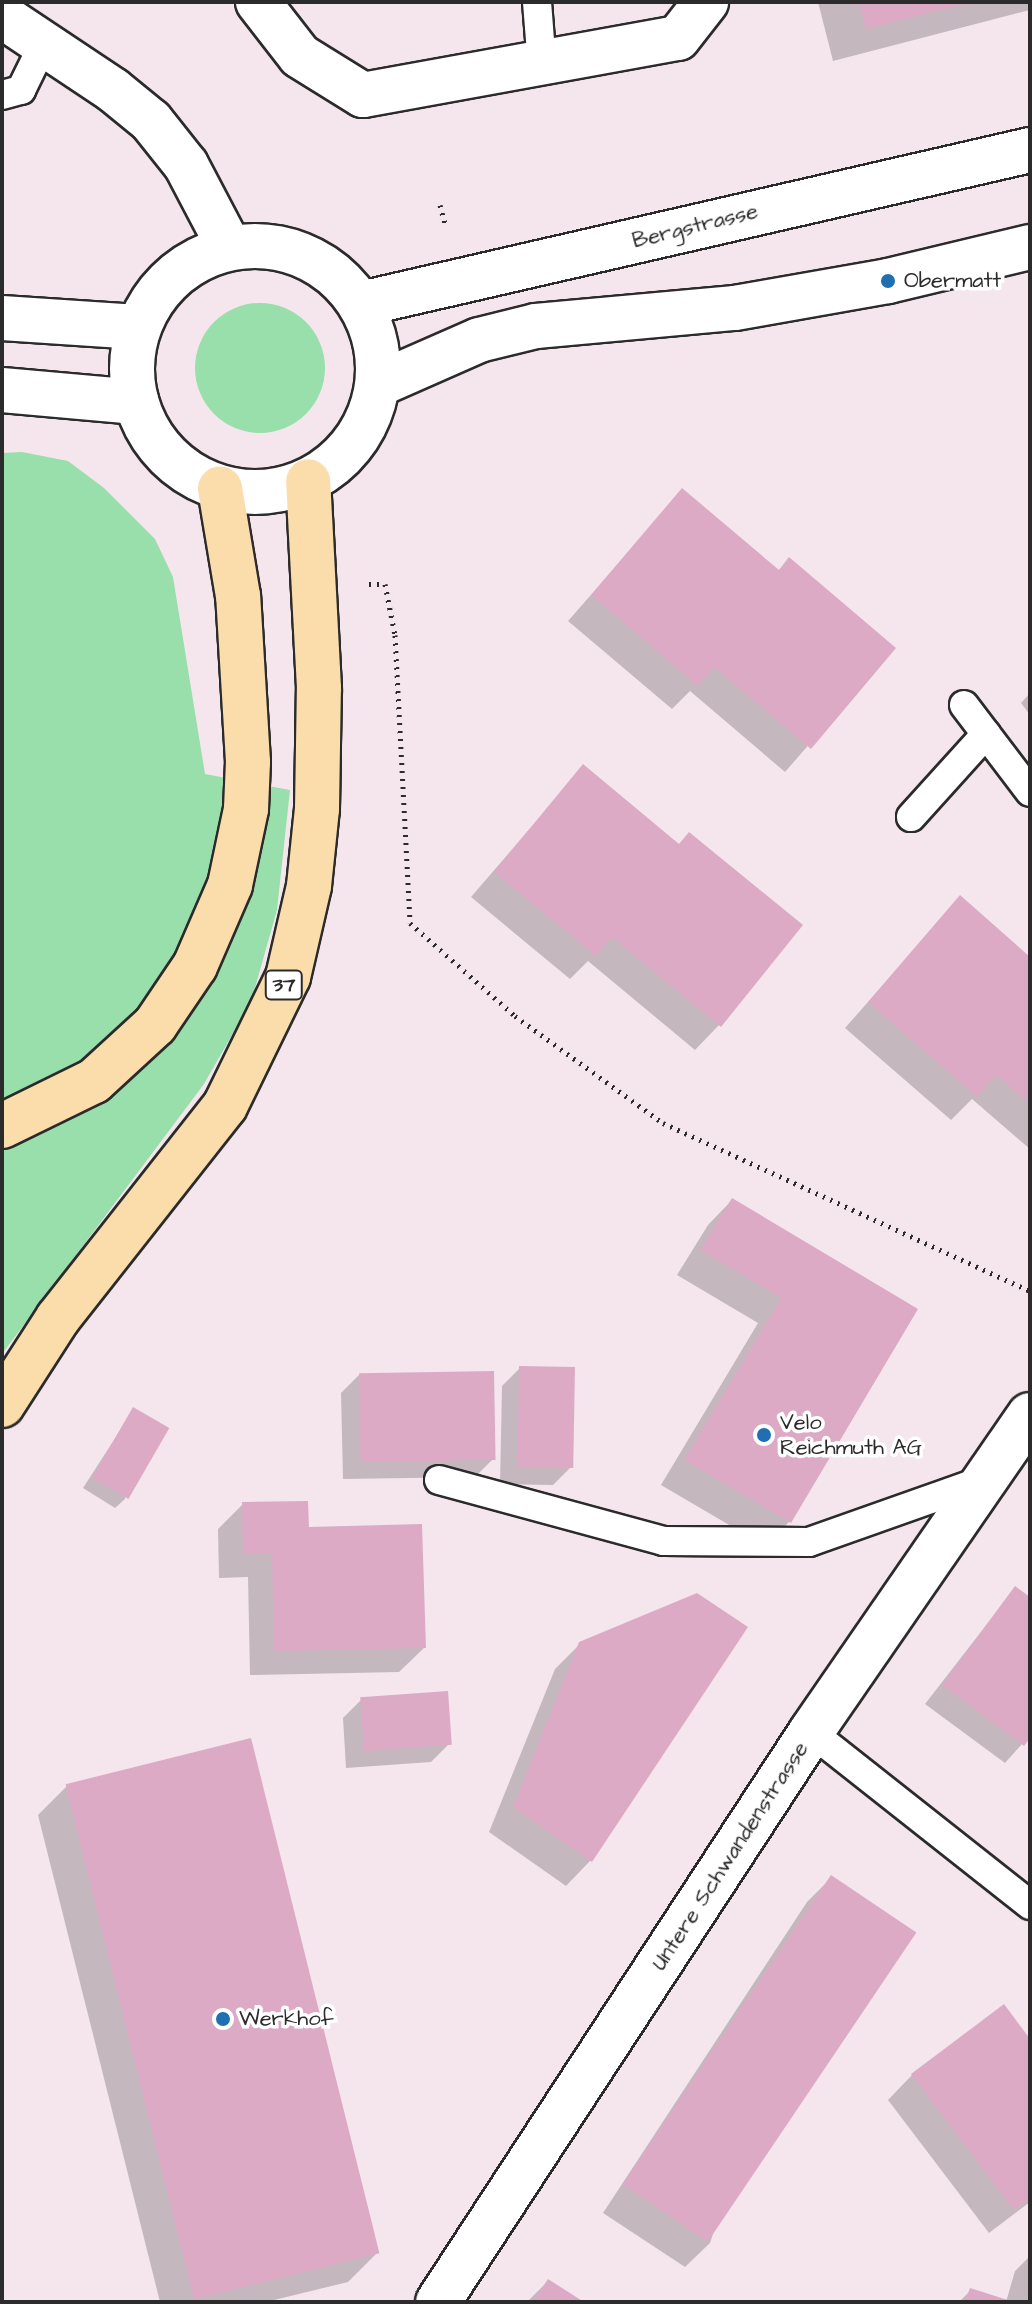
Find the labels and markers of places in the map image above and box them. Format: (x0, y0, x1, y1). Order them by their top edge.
place label: Obermatt (904, 268, 1001, 294)
marker: Obermatt (879, 272, 897, 290)
place label: Velo Reichmuth AG (780, 1409, 922, 1460)
marker: Velo Reichmuth AG (755, 1426, 773, 1444)
place label: Werkhof (239, 2006, 334, 2032)
marker: Werkhof (214, 2010, 232, 2028)

